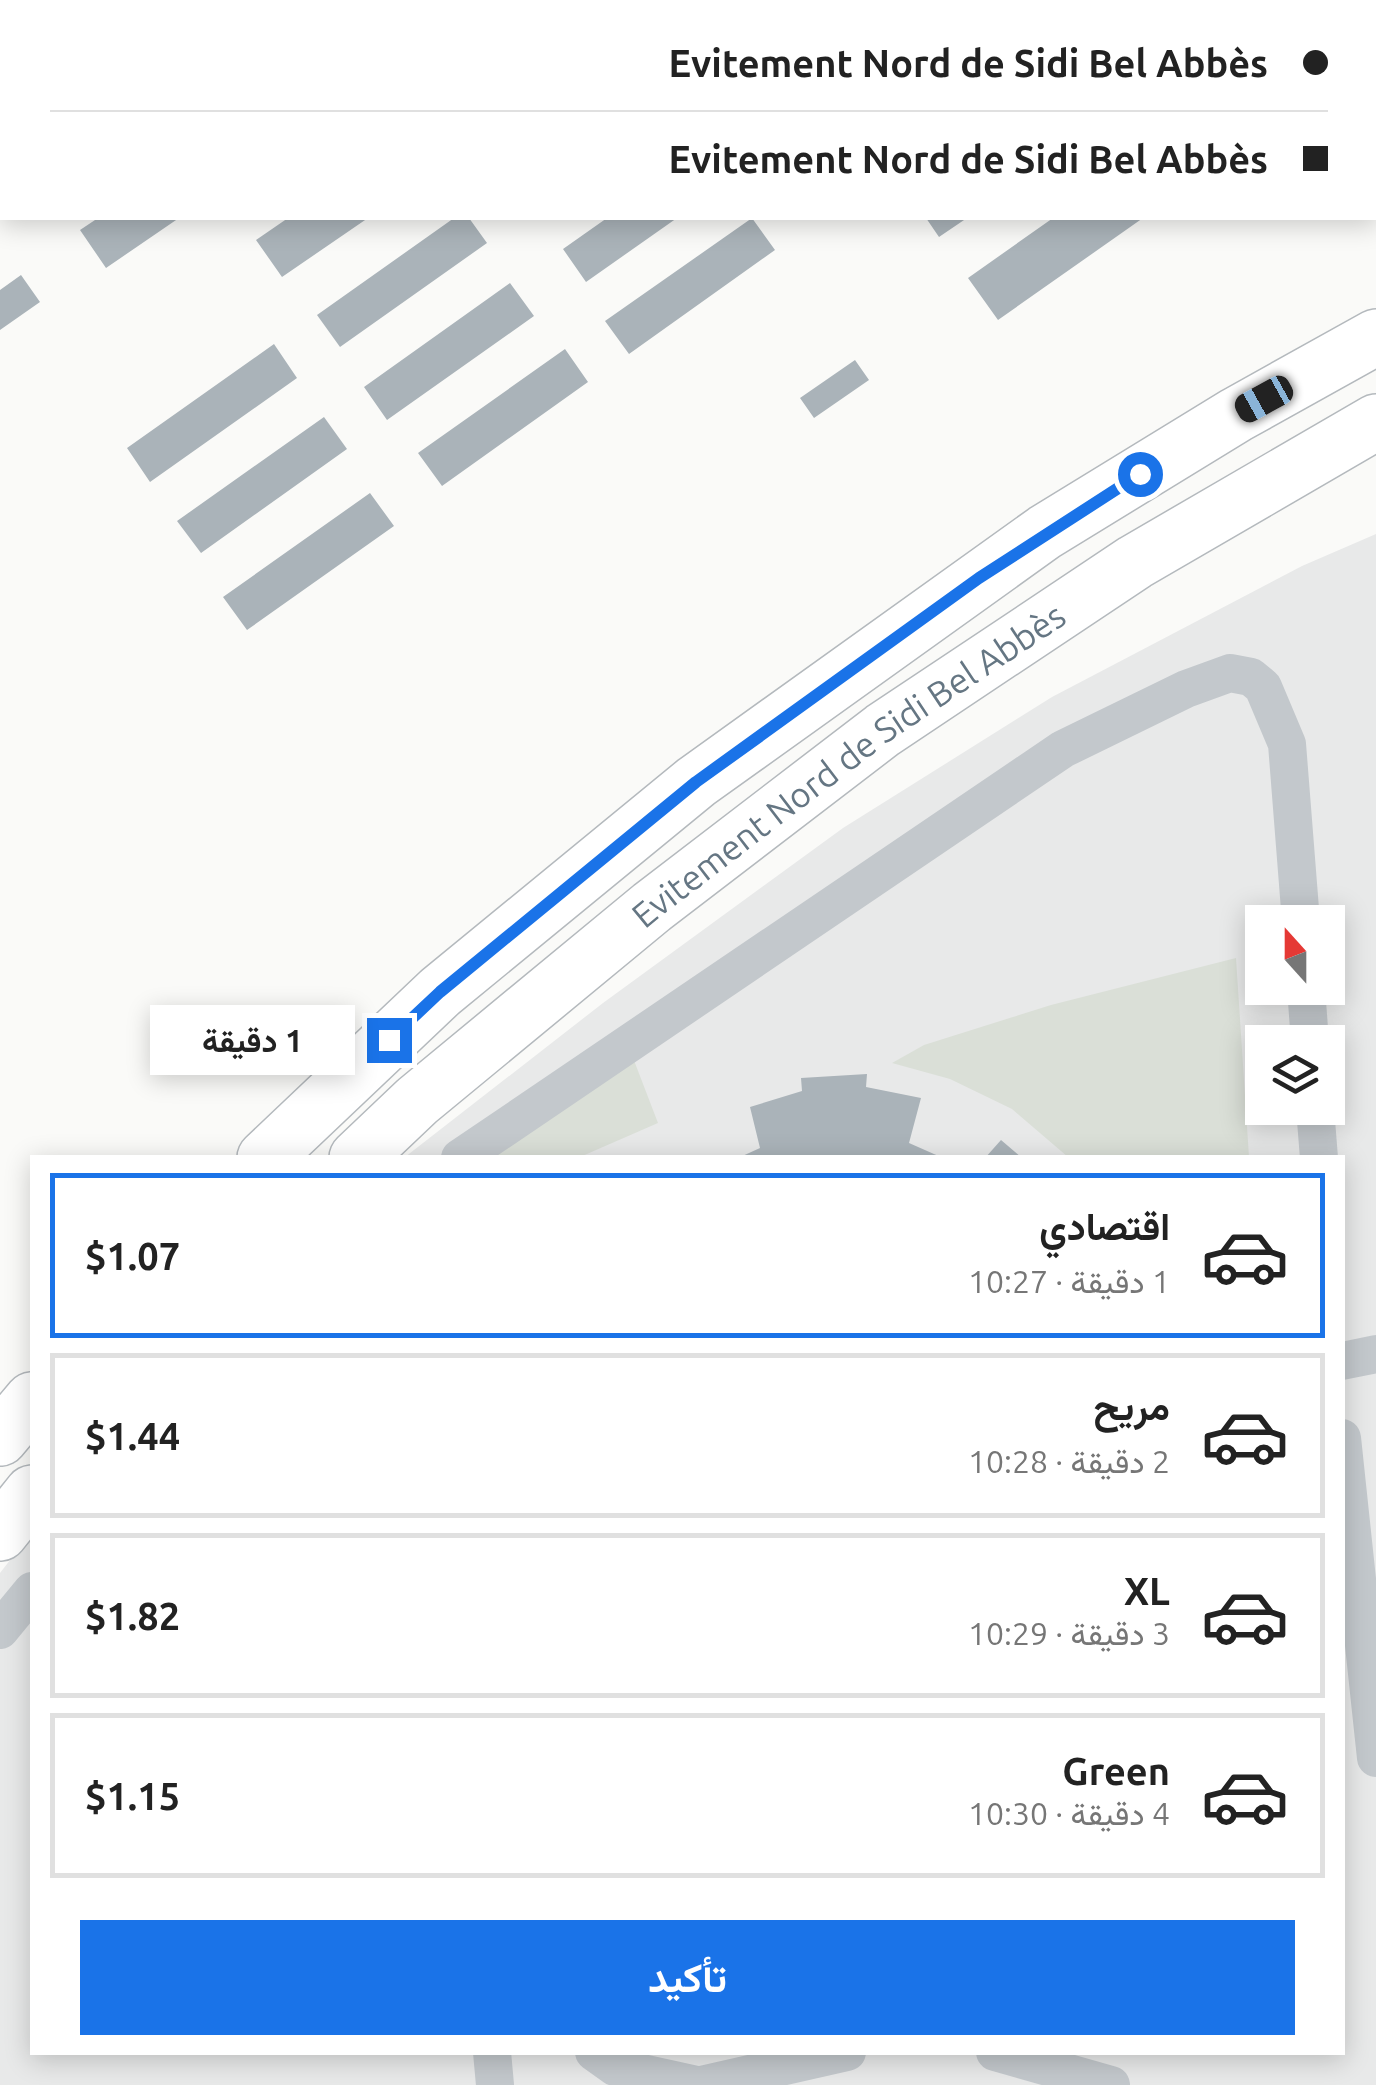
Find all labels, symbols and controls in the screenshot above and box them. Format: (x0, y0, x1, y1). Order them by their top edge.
text: Evitement Nord de Sidi Bel Abbès (669, 42, 1268, 84)
text: Evitement Nord de Sidi Bel Abbès (669, 138, 1268, 180)
car (1230, 371, 1298, 427)
route start (1118, 452, 1163, 497)
street label: Evitement Nord de Sidi Bel Abbès (624, 595, 1072, 935)
north arrow (1245, 905, 1345, 1005)
map controls (1245, 905, 1345, 1125)
callout: 1 دقيقة (149, 1005, 354, 1075)
route end (367, 1018, 412, 1063)
text: 1 دقيقة (202, 1022, 303, 1058)
button: layers (1245, 1025, 1345, 1125)
text: اقتصادي (1039, 1205, 1170, 1247)
icon: car (1200, 1211, 1290, 1301)
text: $1.07 (85, 1235, 180, 1277)
text: 1 دقيقة · 10:27 (968, 1263, 1170, 1299)
text: مريح (1094, 1385, 1170, 1427)
icon: car (1200, 1391, 1290, 1481)
text: $1.44 (85, 1415, 180, 1457)
text: 2 دقيقة · 10:28 (968, 1443, 1170, 1479)
text: XL (1124, 1570, 1170, 1612)
icon: car (1200, 1571, 1290, 1661)
text: $1.82 (85, 1595, 180, 1637)
text: 3 دقيقة · 10:29 (968, 1615, 1170, 1651)
text: Green (1062, 1750, 1170, 1792)
icon: car (1200, 1751, 1290, 1841)
text: $1.15 (85, 1775, 180, 1817)
text: 4 دقيقة · 10:30 (968, 1795, 1170, 1831)
button: تأكيد (80, 1920, 1295, 2035)

